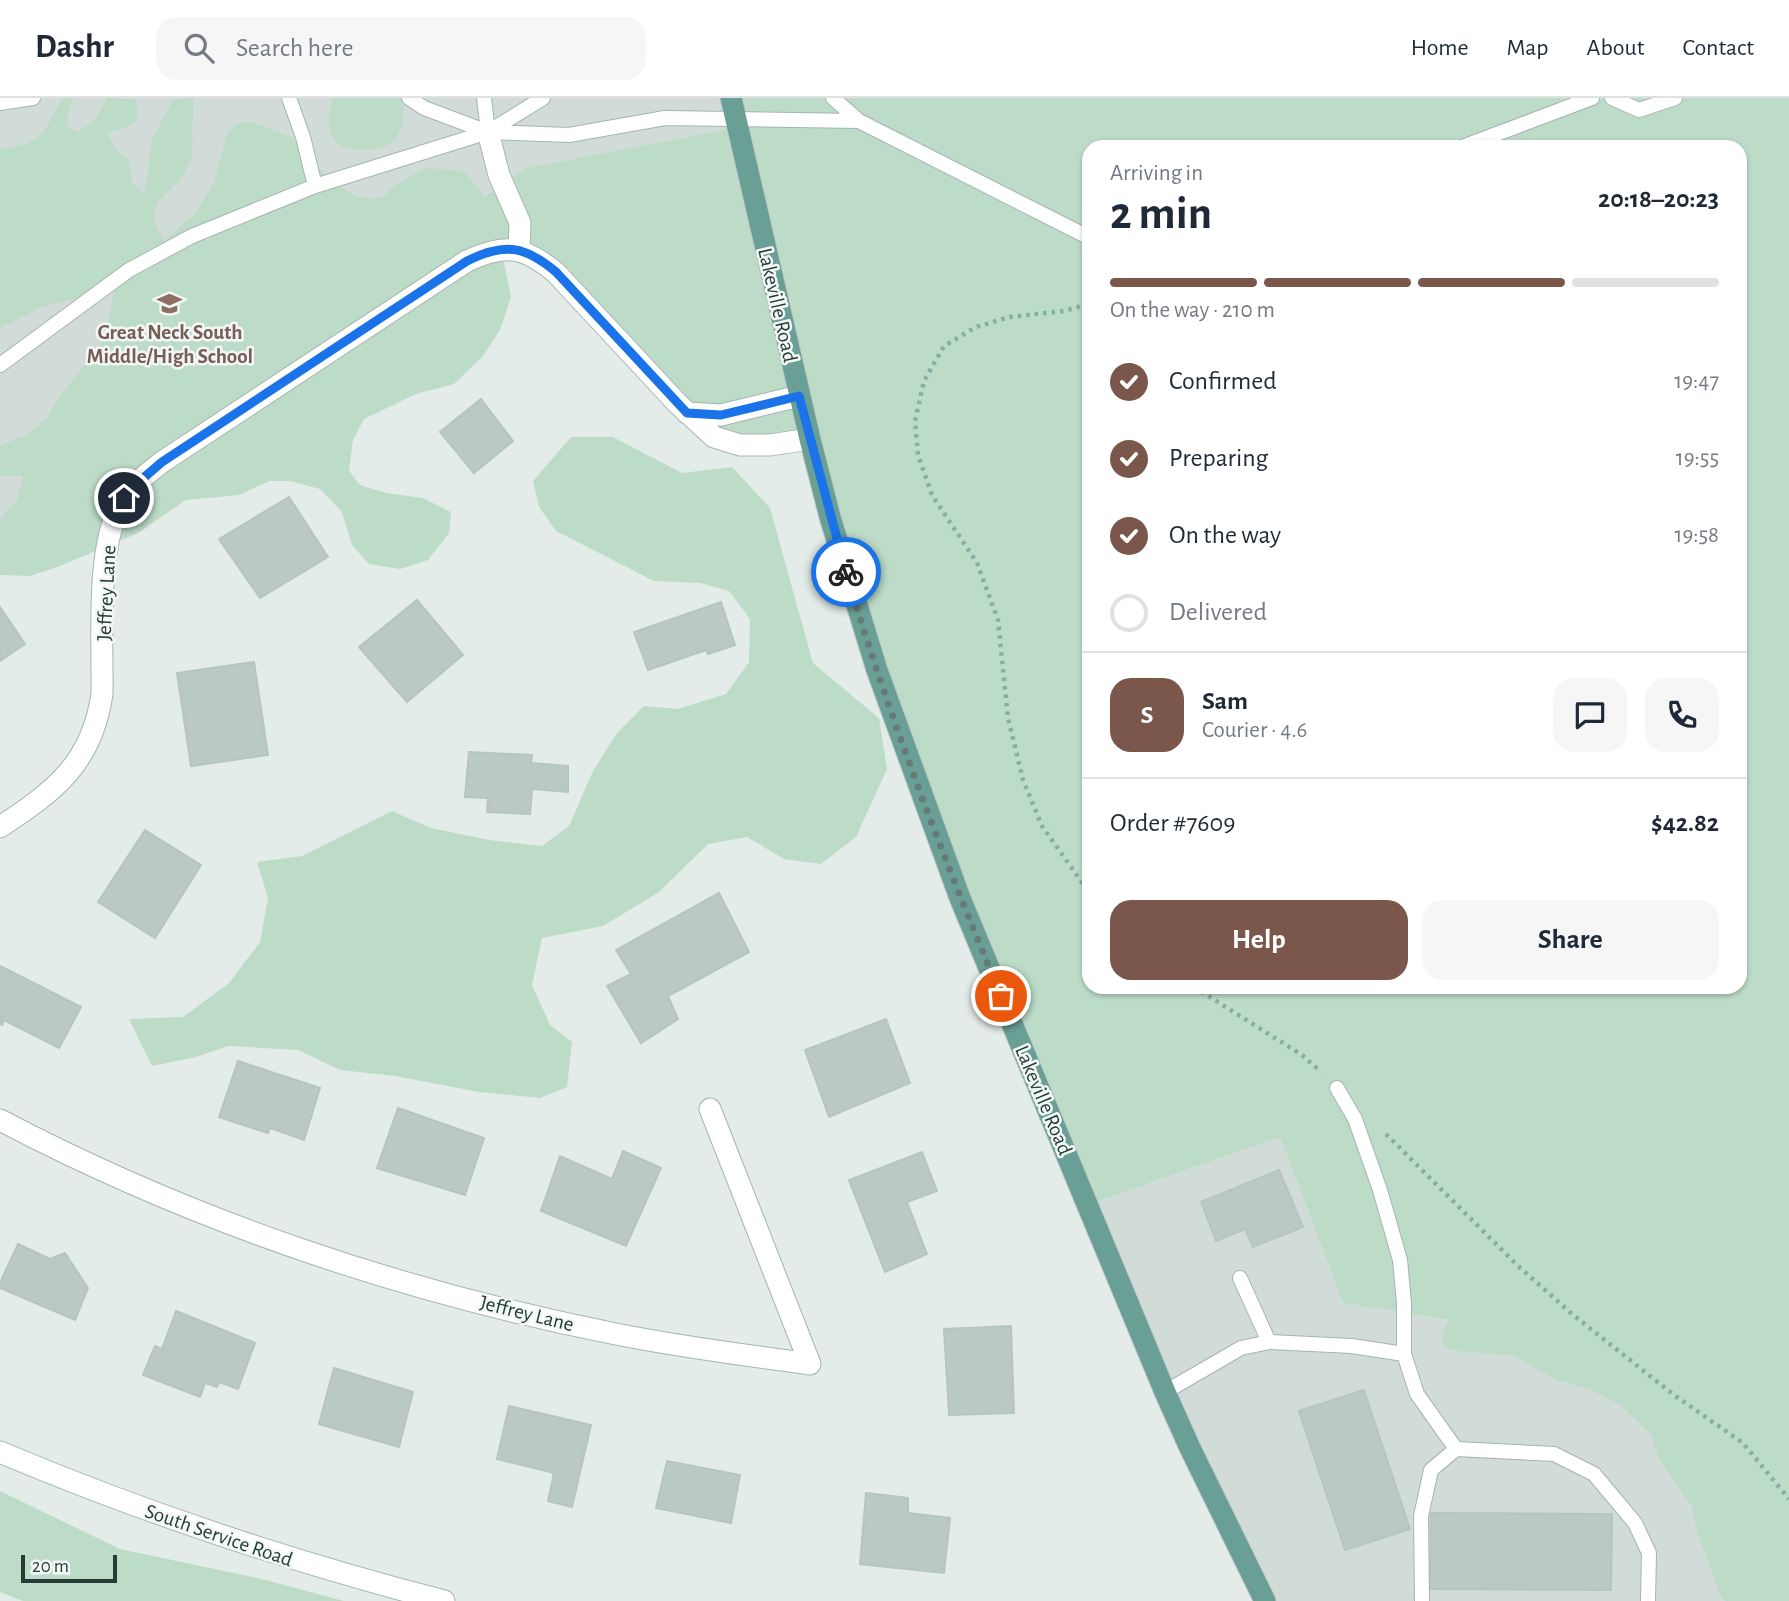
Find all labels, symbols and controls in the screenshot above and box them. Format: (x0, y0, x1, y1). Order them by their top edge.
search box (156, 17, 646, 80)
icon: search (180, 29, 218, 67)
text: Dashr (35, 31, 114, 64)
text: Search here (236, 35, 353, 61)
text: Home (1411, 36, 1469, 60)
text: Map (1507, 36, 1549, 60)
text: About (1587, 36, 1644, 60)
text: Contact (1682, 36, 1754, 60)
text: Arriving in (1110, 162, 1203, 185)
text: 20:18–20:23 (1598, 186, 1719, 212)
text: 2 min (1110, 191, 1212, 237)
street label: Lakeville Road (754, 246, 801, 364)
school or university icon: Great Neck South Middle/High School (156, 289, 184, 317)
text: On the way · 210 m (1110, 299, 1275, 322)
place label: Great Neck South Middle/High School (87, 322, 253, 367)
icon: check (1110, 363, 1148, 401)
text: Confirmed (1169, 368, 1277, 394)
text: 19:47 (1674, 370, 1719, 393)
icon: check (1110, 440, 1148, 478)
text: Preparing (1169, 445, 1268, 471)
text: 19:55 (1676, 447, 1719, 470)
pin (94, 468, 154, 528)
icon: home (105, 479, 143, 517)
icon: check (1110, 517, 1148, 555)
text: On the way (1169, 522, 1281, 548)
text: 19:58 (1674, 524, 1719, 547)
courier (811, 537, 881, 607)
street label: Jeffrey Lane (93, 544, 119, 642)
icon: bike (827, 553, 865, 591)
text: Delivered (1169, 599, 1267, 625)
button: chat (1553, 678, 1627, 752)
button: phone (1645, 678, 1719, 752)
text: Sam (1202, 688, 1248, 714)
text: S (1141, 702, 1153, 728)
text: Courier · 4.6 (1202, 719, 1307, 742)
text: Order #7609 (1110, 810, 1235, 836)
text: $42.82 (1651, 810, 1719, 836)
button: Help (1110, 900, 1408, 980)
button: Share (1422, 900, 1719, 980)
pin (971, 966, 1031, 1026)
icon: bag (982, 977, 1020, 1015)
street label: Lakeville Road (1011, 1042, 1076, 1158)
street label: Jeffrey Lane (478, 1292, 576, 1335)
street label: South Service Road (142, 1500, 296, 1571)
scale bar (21, 1552, 117, 1584)
text: 20 m (32, 1557, 69, 1576)

